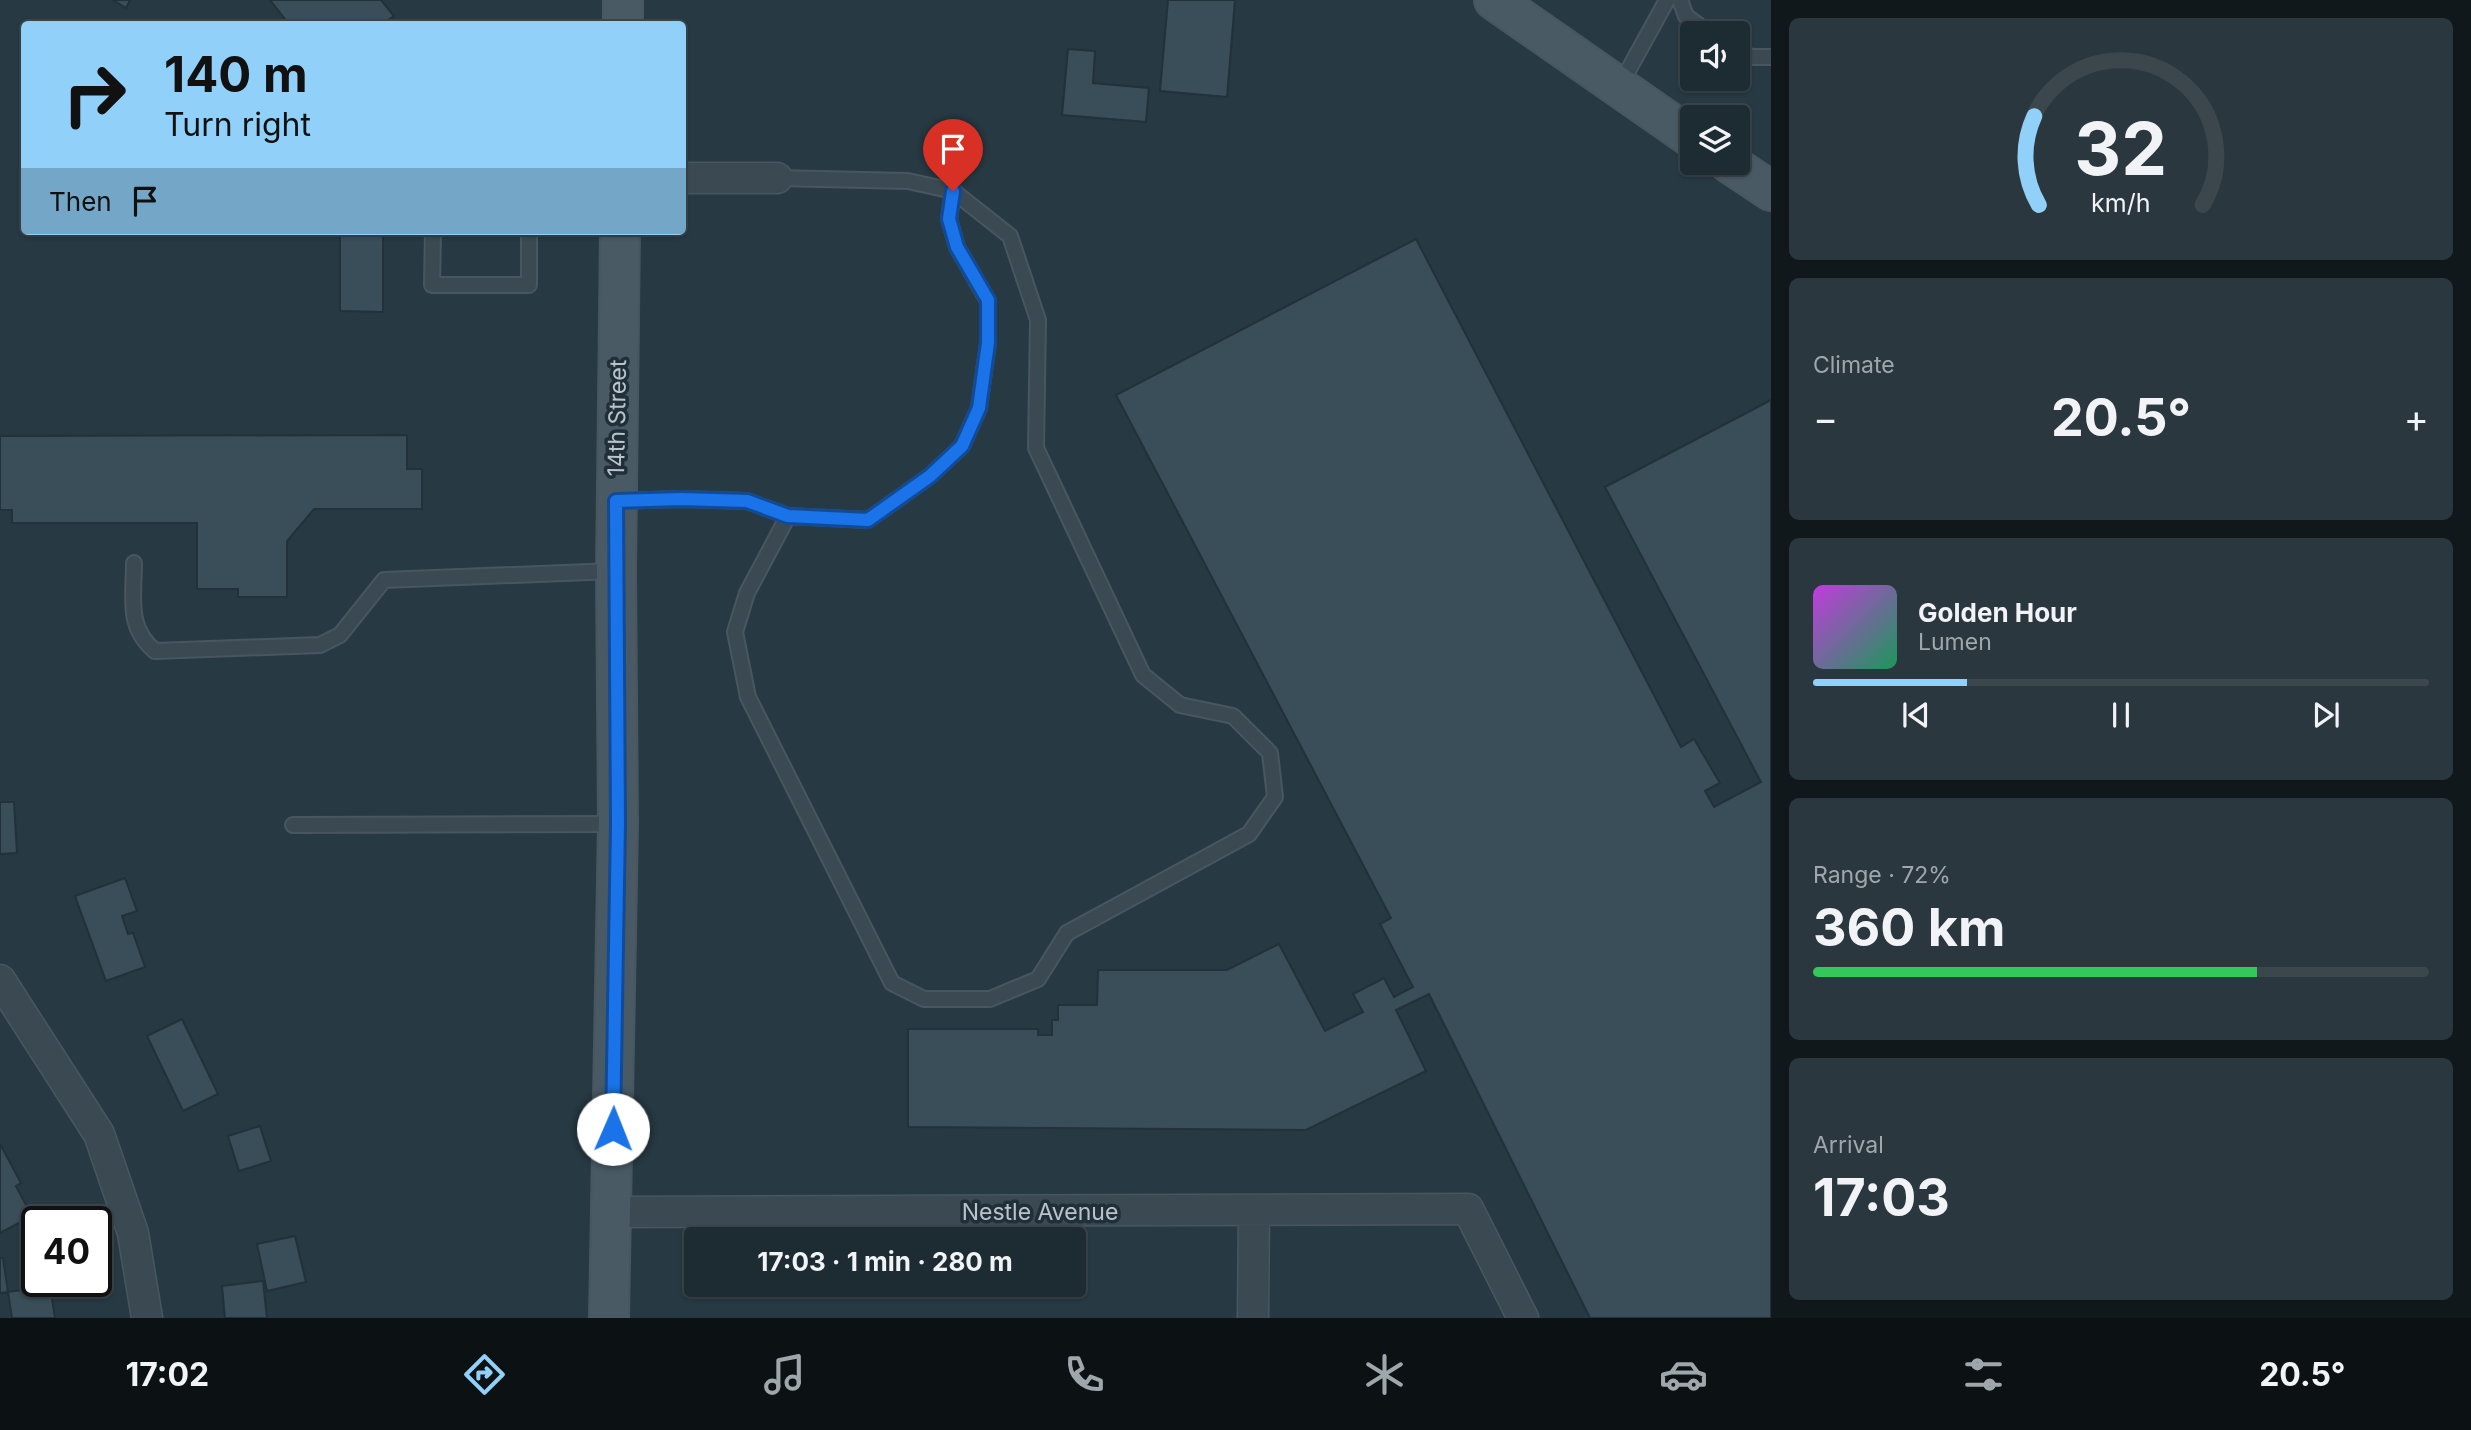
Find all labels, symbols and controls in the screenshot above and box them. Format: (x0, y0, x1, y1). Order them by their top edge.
map controls (1680, 21, 1750, 175)
button: sound (1680, 21, 1750, 91)
text: 140 m (164, 45, 308, 104)
icon: right (49, 49, 140, 140)
text: 32 (2075, 104, 2167, 193)
text: Turn right (164, 105, 311, 144)
button: layers (1680, 105, 1750, 175)
pin (923, 119, 983, 191)
icon: arrive (934, 130, 972, 168)
icon: arrive (126, 182, 164, 220)
text: Then (49, 186, 112, 217)
text: km/h (2091, 188, 2151, 218)
text: Climate (1813, 351, 1895, 379)
street label: 14th Street (602, 359, 632, 477)
text: 20.5° (2051, 386, 2191, 449)
text: − (1813, 395, 1838, 441)
text: + (2404, 395, 2429, 441)
text: Golden Hour (1918, 597, 2077, 628)
text: Lumen (1918, 628, 1992, 656)
icon: previous (1897, 696, 1935, 734)
icon: pause (2102, 696, 2140, 734)
icon: next (2307, 696, 2345, 734)
text: Range · 72% (1813, 861, 1951, 889)
text: 360 km (1813, 896, 2005, 959)
position arrow (576, 1092, 650, 1166)
text: Arrival (1813, 1131, 1884, 1159)
text: 17:03 (1813, 1166, 1950, 1229)
street label: Nestle Avenue (962, 1198, 1118, 1226)
speed limit sign: 40 (21, 1206, 112, 1297)
text: 17:03 · 1 min · 280 m (757, 1246, 1013, 1277)
icon: directions (460, 1350, 509, 1399)
icon: music (760, 1350, 809, 1399)
icon: phone (1060, 1350, 1109, 1399)
icon: climate (1360, 1350, 1409, 1399)
icon: car (1659, 1350, 1708, 1399)
icon: filters (1959, 1350, 2008, 1399)
text: 17:02 (125, 1355, 209, 1394)
text: 20.5° (2259, 1355, 2345, 1394)

